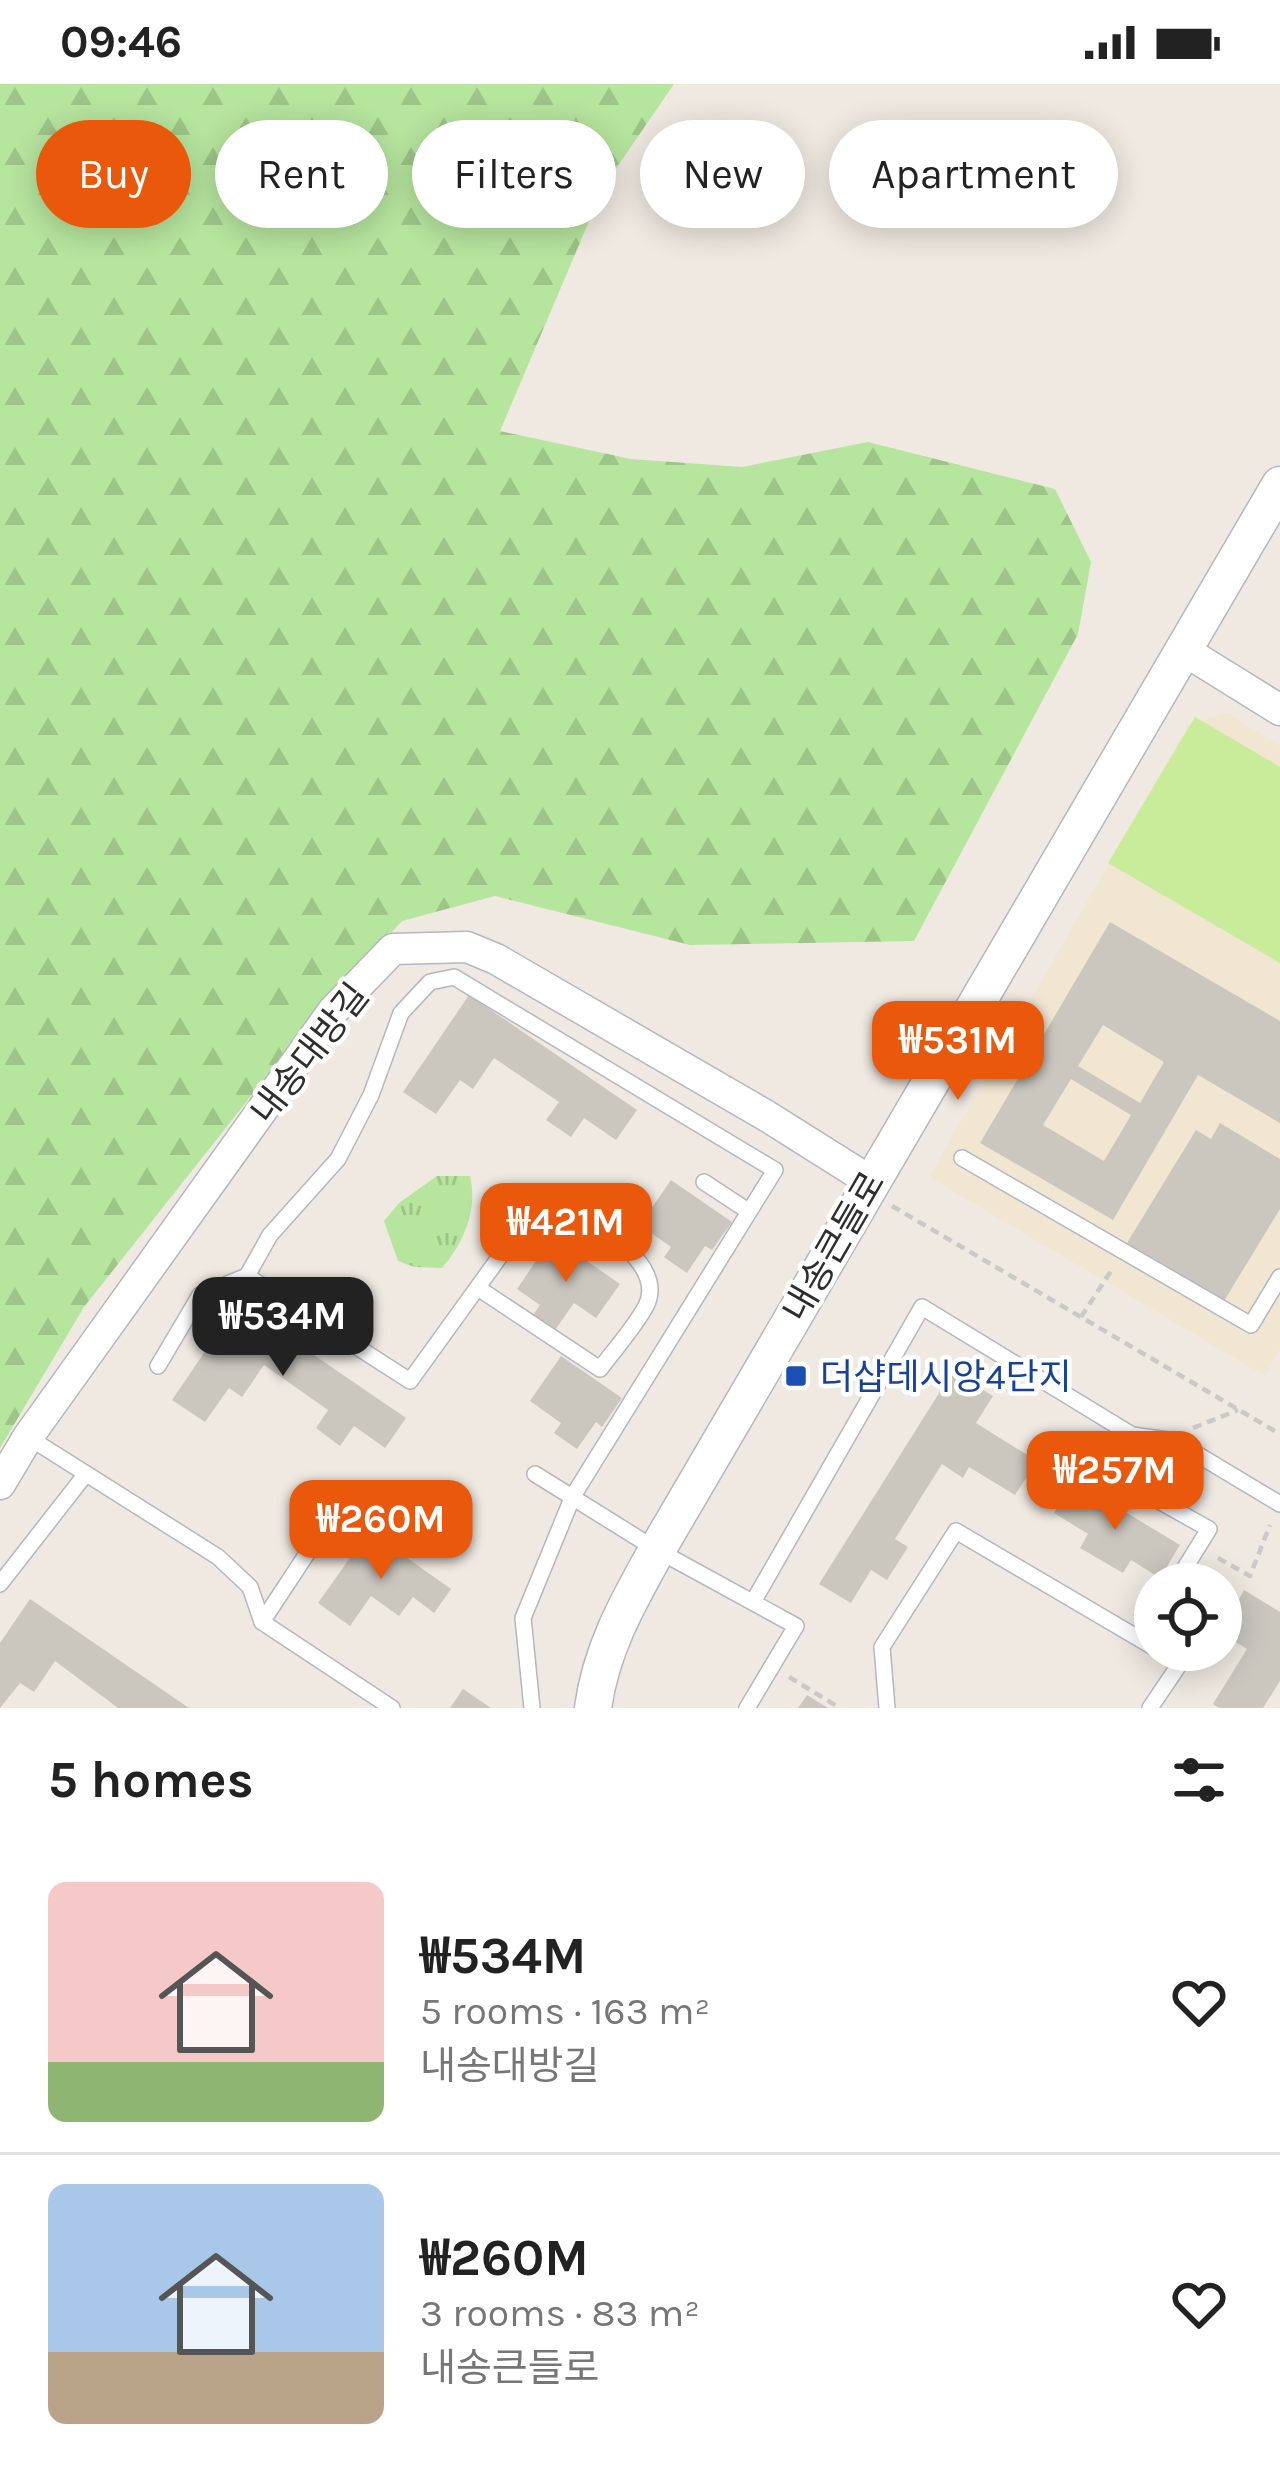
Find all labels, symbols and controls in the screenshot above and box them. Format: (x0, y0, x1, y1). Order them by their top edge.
text: 09:46 (60, 16, 182, 68)
chip: Buy (36, 120, 191, 228)
chip: Rent (215, 120, 388, 228)
chip: Filters (412, 120, 616, 228)
chip: New (640, 120, 805, 228)
chip: Apartment (829, 120, 1118, 228)
street label: 내송대방길 (242, 975, 377, 1132)
pin: ₩531M (874, 1001, 1042, 1103)
text: ₩531M (899, 1017, 1017, 1063)
street label: 내송큰들로 (774, 1164, 893, 1329)
pin: ₩421M (482, 1183, 650, 1285)
text: ₩421M (507, 1199, 625, 1245)
pin: ₩534M (199, 1277, 367, 1379)
text: ₩534M (219, 1293, 347, 1339)
place label: 더샵데시앙4단지 (820, 1356, 1072, 1398)
marker: 더샵데시앙4단지 (783, 1363, 809, 1389)
pin: ₩257M (1031, 1431, 1199, 1533)
text: ₩257M (1054, 1447, 1176, 1493)
pin: ₩260M (297, 1480, 465, 1582)
text: ₩260M (316, 1496, 446, 1542)
map controls (1134, 1563, 1242, 1671)
button: locate (1134, 1563, 1242, 1671)
icon: filters (1166, 1747, 1232, 1813)
text: 5 homes (48, 1750, 254, 1810)
text: ₩534M (420, 1926, 586, 1986)
icon: home (144, 1930, 288, 2074)
icon: heart (1166, 1969, 1232, 2035)
text: 5 rooms · 163 m² (420, 1988, 710, 2034)
text: 내송대방길 (420, 2043, 599, 2089)
text: ₩260M (420, 2228, 589, 2288)
icon: home (144, 2232, 288, 2376)
icon: heart (1166, 2271, 1232, 2337)
text: 3 rooms · 83 m² (420, 2290, 700, 2336)
text: 내송큰들로 (420, 2345, 599, 2391)

